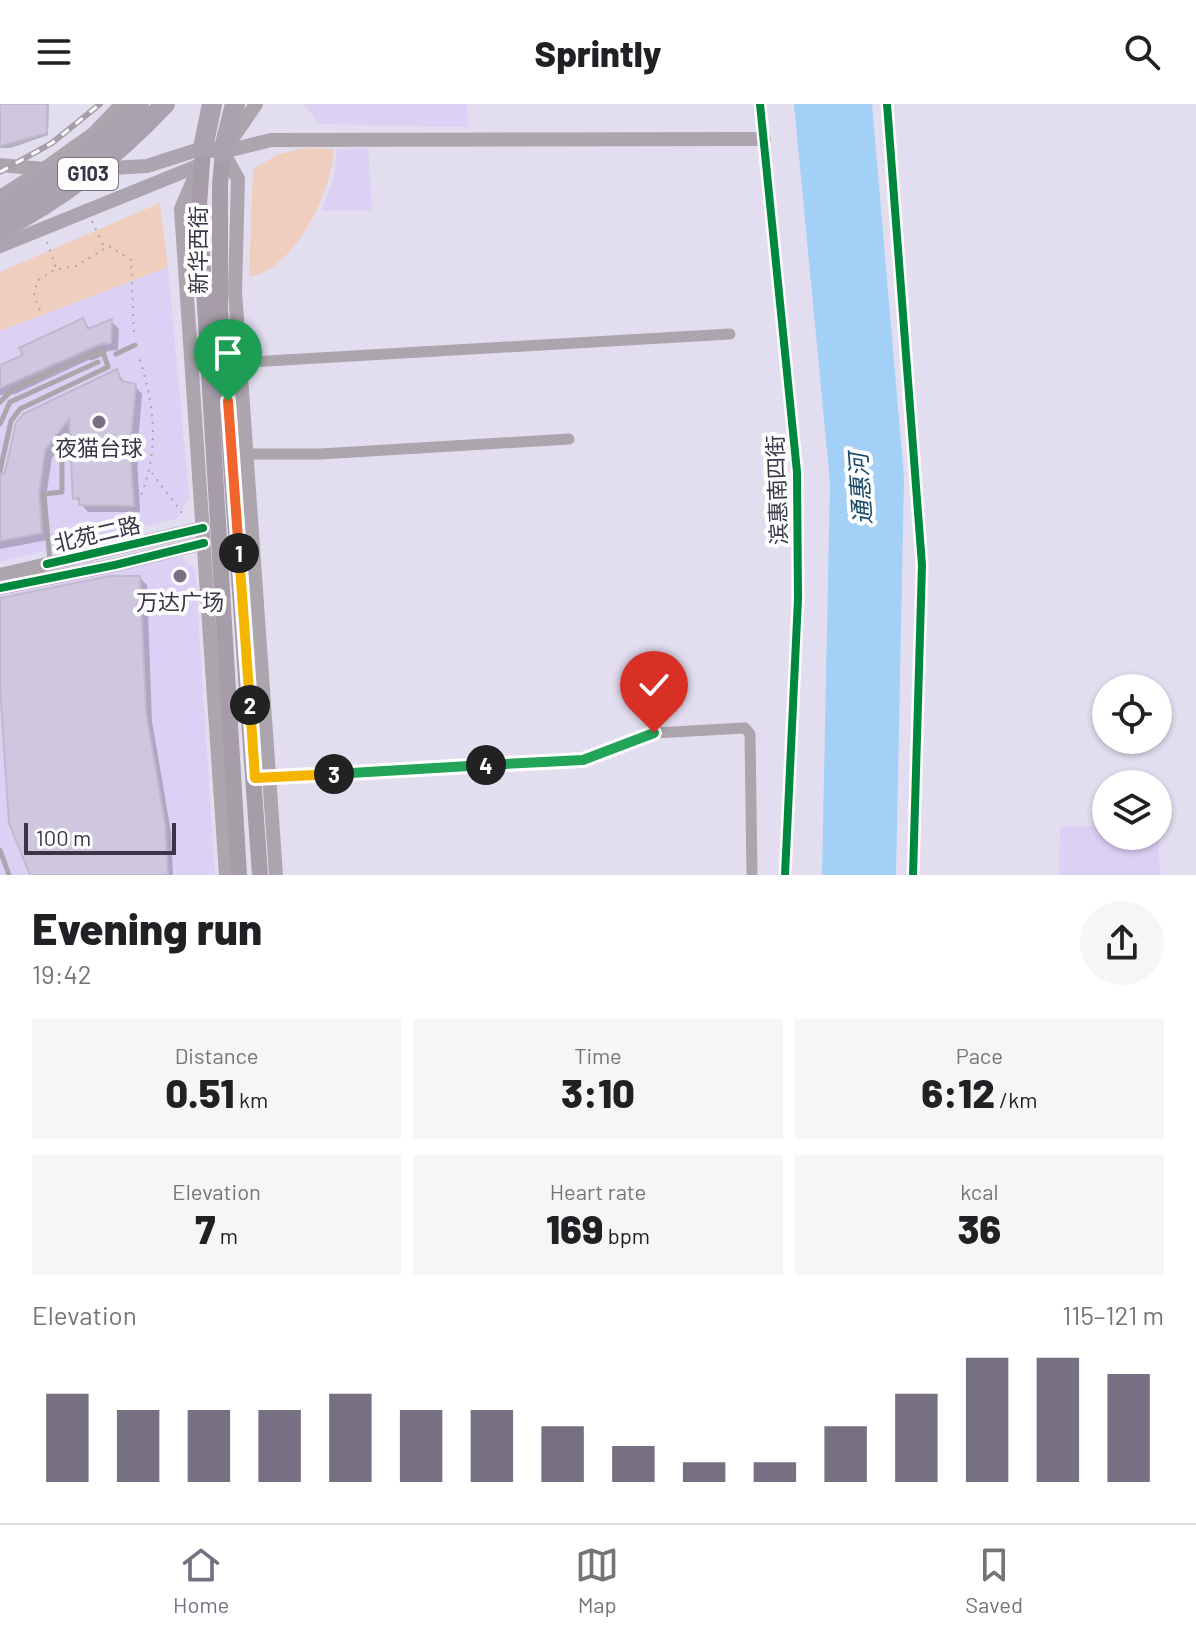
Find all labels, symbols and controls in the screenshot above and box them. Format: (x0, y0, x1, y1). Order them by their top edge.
icon: menu (32, 30, 76, 74)
icon: search (1120, 30, 1164, 74)
text: Sprintly (535, 31, 661, 74)
road number: G103 (58, 158, 118, 190)
street label: 新华西街 (184, 206, 210, 294)
pin (194, 319, 262, 401)
icon: arrive (206, 331, 250, 375)
marker: 夜猫台球 (90, 413, 108, 431)
place label: 夜猫台球 (55, 434, 143, 460)
street label: 滨惠南四街 (761, 435, 791, 545)
water label: 通惠河 (842, 448, 876, 526)
street label: 北苑二路 (51, 510, 143, 556)
pin: 1 (219, 533, 259, 573)
text: 1 (235, 540, 243, 566)
marker: 万达广场 (171, 567, 189, 585)
place label: 万达广场 (136, 588, 224, 614)
pin (620, 651, 688, 733)
icon: check (632, 663, 676, 707)
map controls (1092, 674, 1172, 850)
button: locate (1092, 674, 1172, 754)
pin: 2 (230, 685, 270, 725)
text: 2 (244, 692, 256, 718)
pin: 4 (466, 745, 506, 785)
text: 4 (479, 752, 493, 778)
pin: 3 (314, 754, 354, 794)
text: 3 (328, 761, 340, 787)
button: layers (1092, 770, 1172, 850)
scale bar (24, 819, 176, 855)
text: 100 m (36, 824, 91, 850)
text: Evening run (32, 901, 262, 954)
button: share (1080, 901, 1164, 985)
text: 19:42 (32, 958, 92, 989)
text: Distance (175, 1042, 259, 1068)
text: Time (574, 1042, 622, 1068)
text: Pace (956, 1042, 1003, 1068)
text: 0.51 (165, 1068, 235, 1116)
text: 3:10 (561, 1068, 635, 1116)
text: 6:12 (921, 1068, 995, 1116)
text: km (235, 1086, 268, 1112)
text: /km (995, 1086, 1037, 1112)
text: Elevation (172, 1178, 261, 1204)
text: Heart rate (550, 1178, 646, 1204)
text: kcal (960, 1178, 999, 1204)
text: 7 (195, 1204, 215, 1252)
text: 169 (546, 1204, 603, 1252)
text: 36 (957, 1204, 1001, 1252)
text: m (215, 1222, 238, 1248)
text: bpm (603, 1222, 650, 1248)
text: Elevation (32, 1299, 137, 1330)
text: 115–121 m (1062, 1299, 1164, 1330)
tab: Home (173, 1543, 229, 1617)
tab: Map (575, 1543, 619, 1617)
tab: Saved (965, 1543, 1023, 1617)

